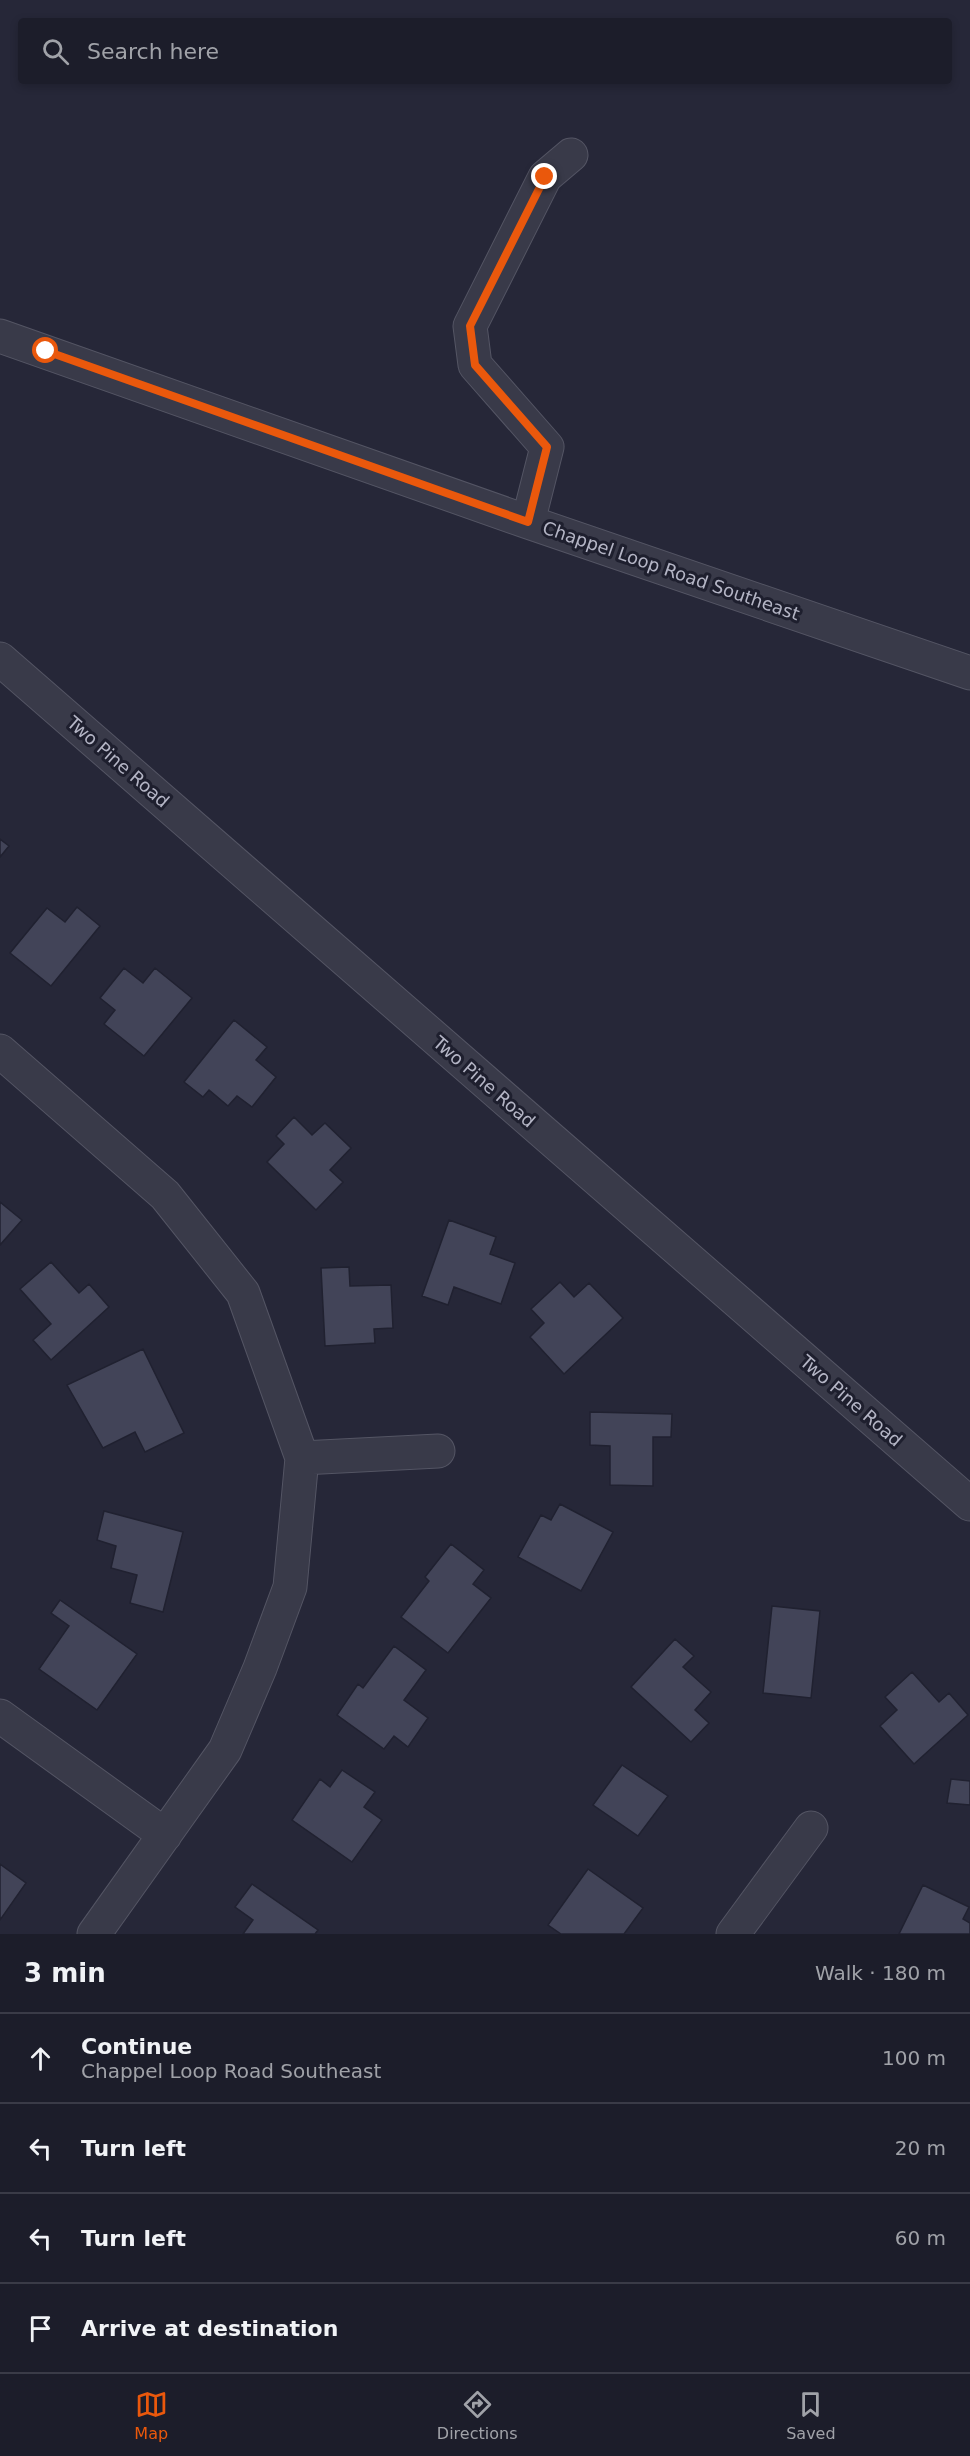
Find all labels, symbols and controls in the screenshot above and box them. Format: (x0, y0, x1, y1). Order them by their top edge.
search box (18, 18, 952, 84)
icon: search (39, 35, 72, 68)
text: Search here (87, 39, 219, 64)
route end (531, 163, 557, 189)
route start (32, 337, 58, 363)
street label: Chappel Loop Road Southeast (540, 517, 802, 624)
street label: Two Pine Road (62, 711, 174, 812)
street label: Two Pine Road (428, 1031, 540, 1132)
street label: Two Pine Road (795, 1350, 907, 1451)
text: 3 min (24, 1958, 106, 1988)
text: Walk · 180 m (815, 1961, 946, 1985)
text: Continue (81, 2034, 192, 2059)
icon: ahead (24, 2042, 57, 2075)
text: 100 m (882, 2046, 946, 2070)
text: Chappel Loop Road Southeast (81, 2059, 381, 2083)
icon: left (24, 2132, 57, 2165)
text: Turn left (81, 2136, 186, 2161)
text: 20 m (895, 2136, 946, 2160)
icon: left (24, 2222, 57, 2255)
text: Turn left (81, 2226, 186, 2251)
text: 60 m (895, 2226, 946, 2250)
icon: arrive (24, 2312, 57, 2345)
text: Arrive at destination (81, 2316, 338, 2341)
tab: Map (134, 2388, 168, 2443)
tab: Directions (437, 2388, 517, 2443)
tab: Saved (786, 2388, 836, 2443)

